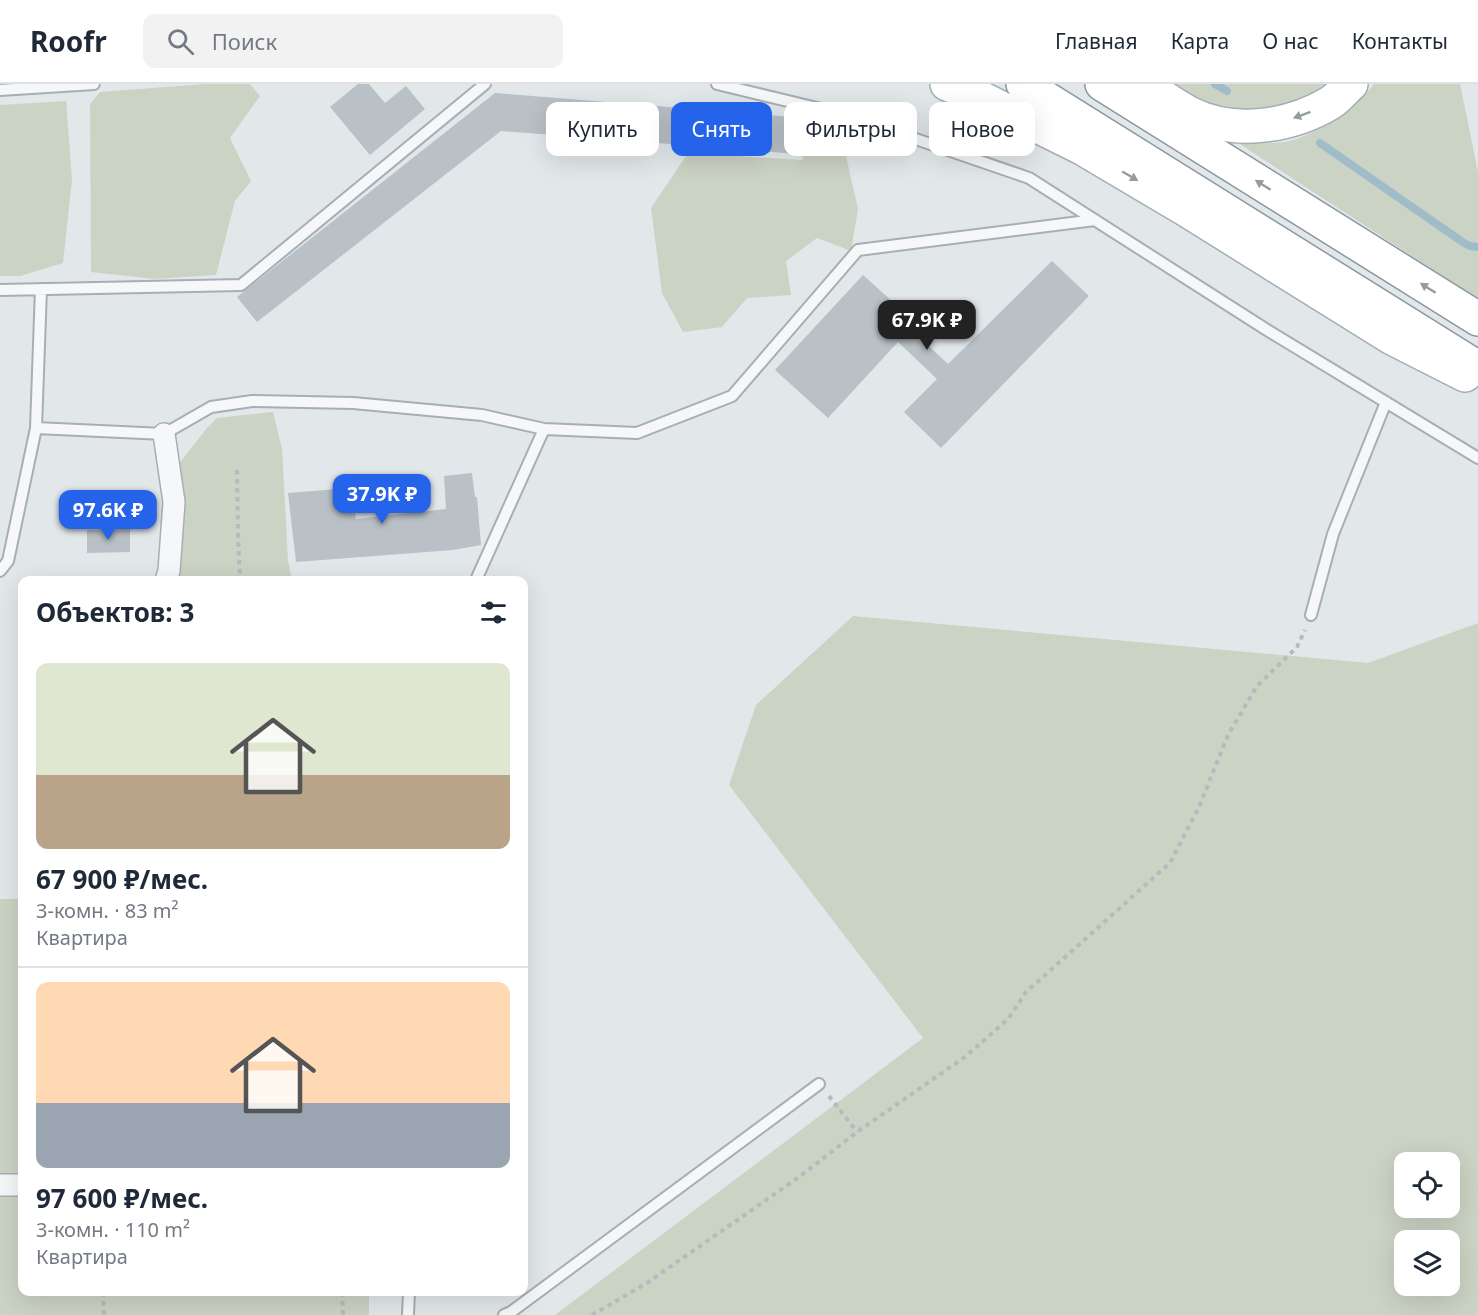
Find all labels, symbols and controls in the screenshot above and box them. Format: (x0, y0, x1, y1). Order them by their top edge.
search box (143, 14, 563, 68)
text: Roofr (30, 22, 107, 60)
icon: search (164, 25, 197, 58)
text: Поиск (212, 26, 277, 56)
text: Главная (1055, 27, 1138, 55)
text: Карта (1171, 27, 1229, 55)
text: О нас (1262, 27, 1319, 55)
text: Контакты (1352, 27, 1448, 55)
chip: Купить (546, 102, 659, 156)
chip: Снять (671, 102, 772, 156)
chip: Фильтры (784, 102, 917, 156)
chip: Новое (929, 102, 1035, 156)
one-way arrow (1293, 111, 1311, 121)
one-way arrow (1122, 171, 1138, 182)
one-way arrow (1255, 179, 1271, 190)
one-way arrow (1420, 283, 1437, 294)
pin: 67.9K ₽ (872, 300, 982, 351)
text: 67.9K ₽ (892, 306, 962, 333)
pin: 37.9K ₽ (327, 474, 437, 525)
text: 37.9K ₽ (347, 480, 417, 507)
pin: 97.6K ₽ (53, 490, 163, 541)
text: 97.6K ₽ (73, 496, 143, 523)
text: Объектов: 3 (36, 594, 194, 630)
icon: filters (477, 596, 510, 629)
icon: home (219, 702, 327, 810)
text: 67 900 ₽/мес. (36, 861, 208, 897)
text: 3-комн. · 83 m² (36, 897, 179, 924)
text: Квартира (36, 924, 128, 951)
icon: home (219, 1021, 327, 1129)
map controls (1394, 1152, 1460, 1296)
button: locate (1394, 1152, 1460, 1218)
text: 97 600 ₽/мес. (36, 1180, 208, 1216)
text: 3-комн. · 110 m² (36, 1216, 190, 1243)
button: layers (1394, 1230, 1460, 1296)
text: Квартира (36, 1243, 128, 1270)

